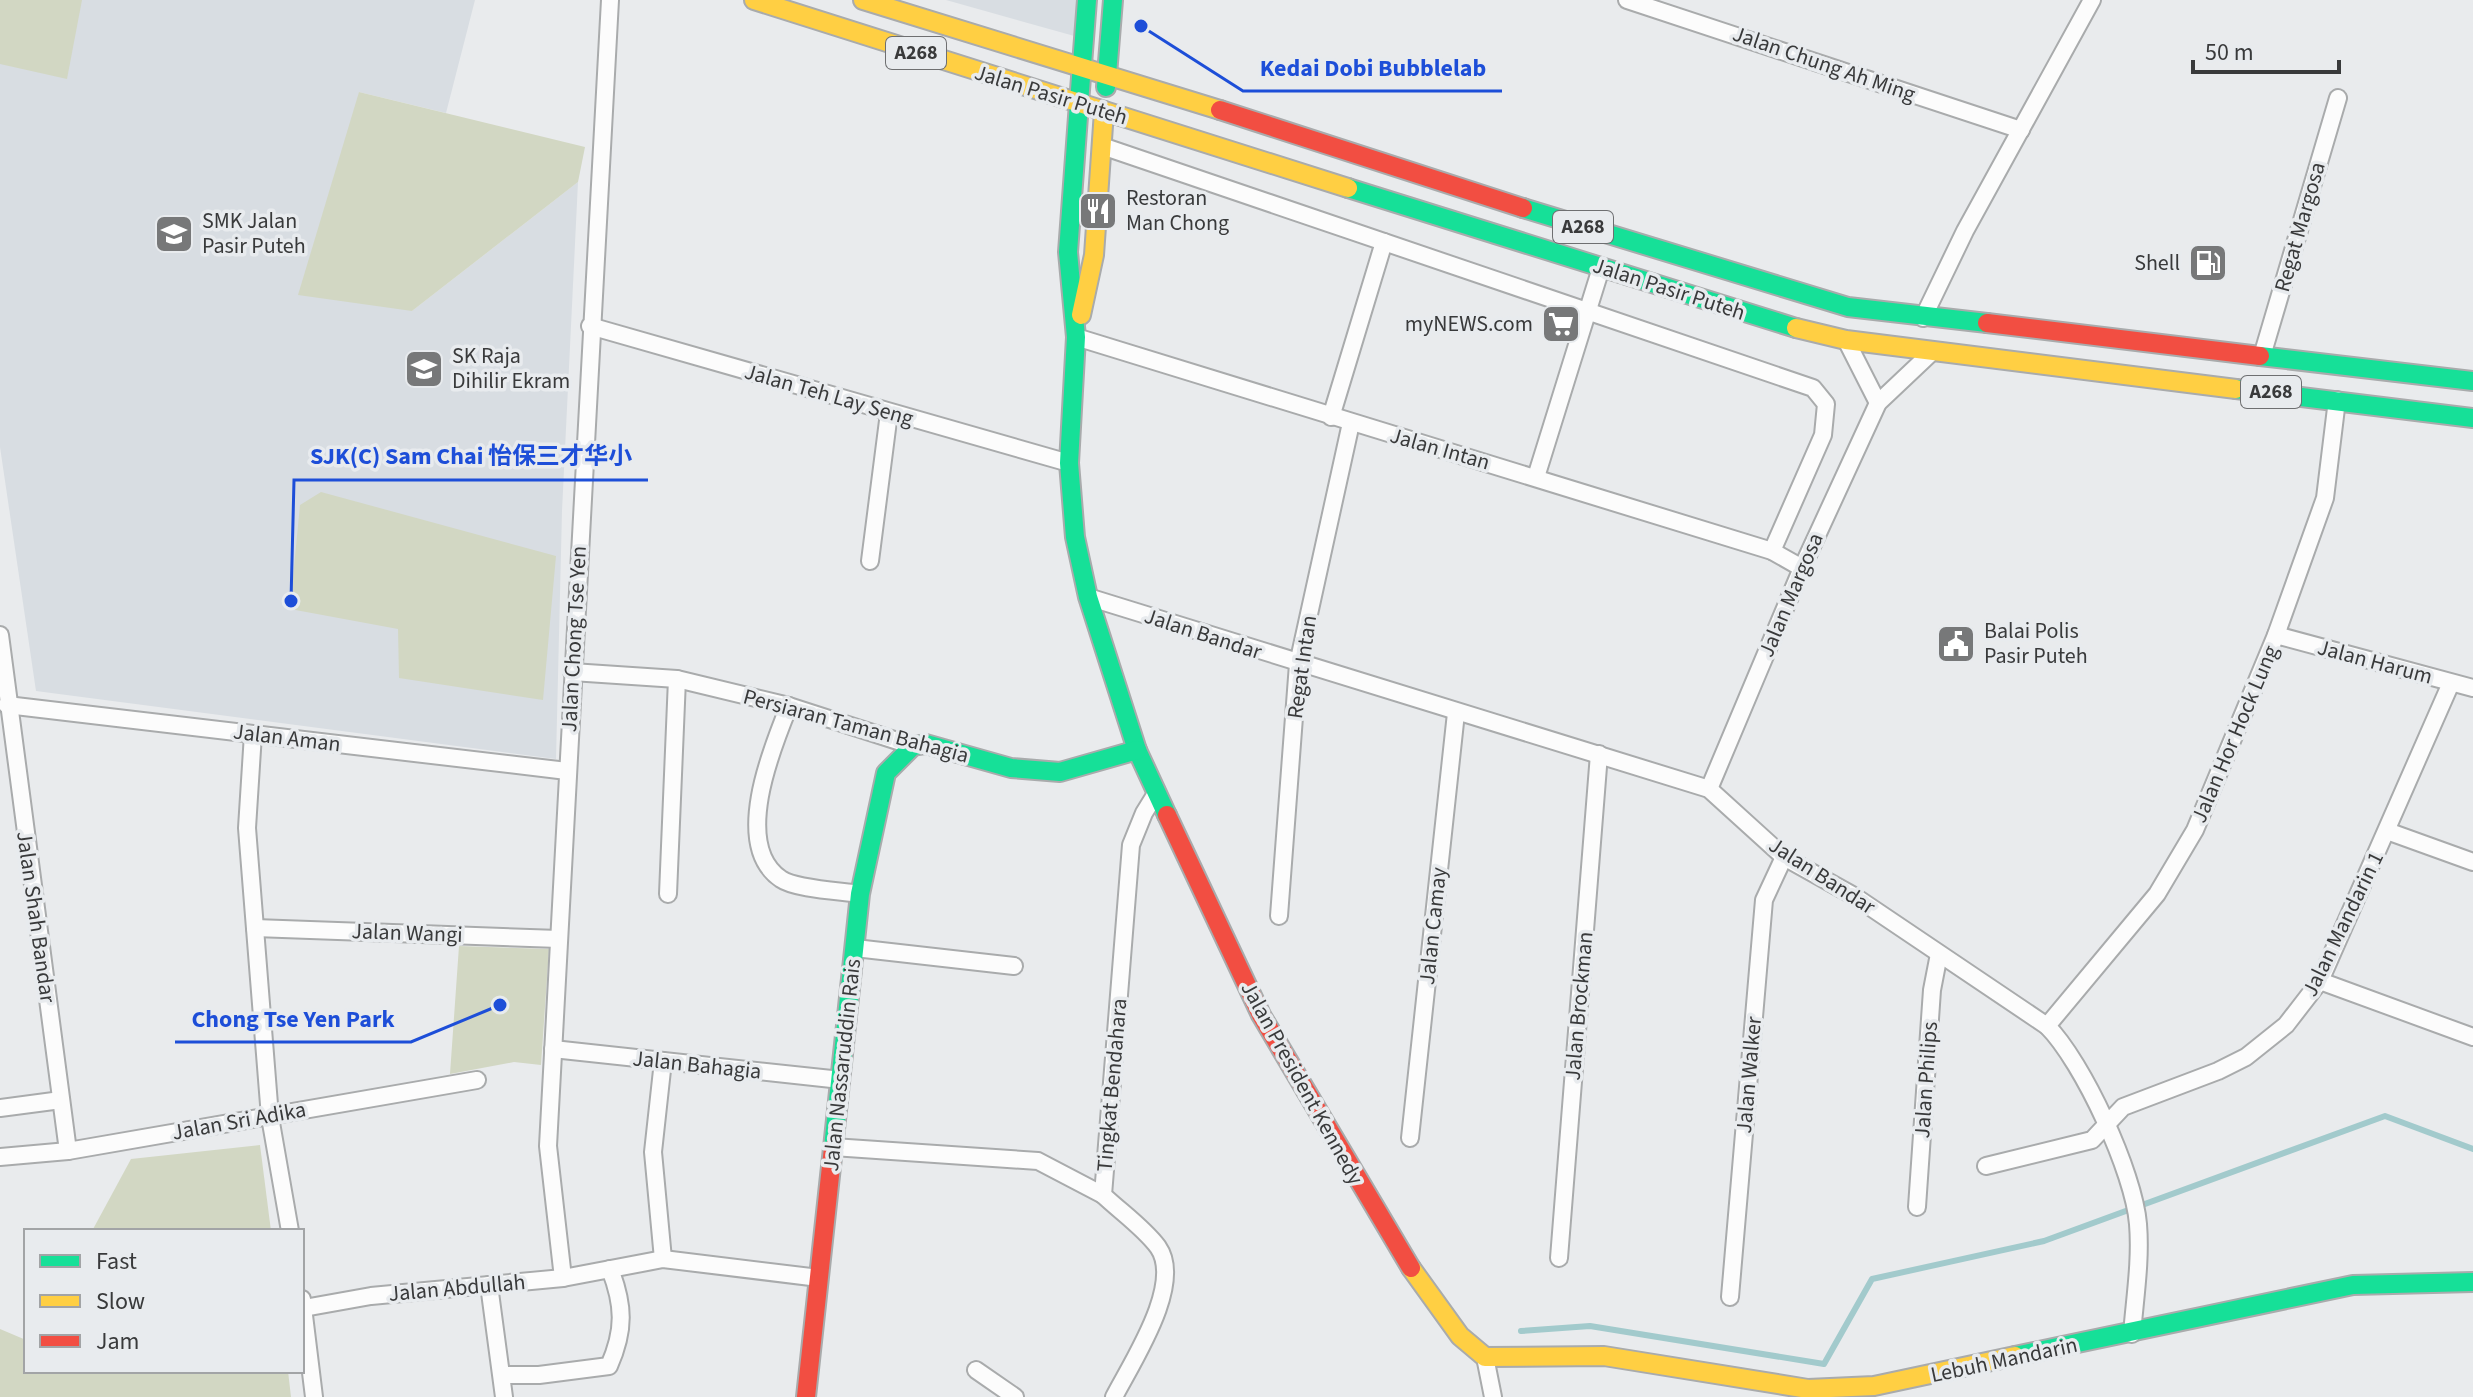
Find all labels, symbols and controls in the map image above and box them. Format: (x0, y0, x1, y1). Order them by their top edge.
street label: Jalan Chung Ah Ming (1728, 18, 1920, 110)
scale bar (2193, 24, 2339, 74)
text: 50 m (2205, 35, 2254, 70)
road number: A268 (886, 37, 946, 69)
callout: Kedai Dobi Bubblelab (1243, 43, 1502, 91)
text: Kedai Dobi Bubblelab (1260, 51, 1486, 86)
street label: Jalan Pasir Puteh (971, 57, 1131, 133)
street label: Regat Margosa (2266, 158, 2334, 296)
place label: Restoran Man Chong (1126, 182, 1229, 239)
restaurant icon: Restoran Man Chong (1077, 190, 1119, 232)
place label: SMK Jalan Pasir Puteh (202, 205, 306, 262)
road number: A268 (1553, 211, 1613, 243)
school or university icon: SMK Jalan Pasir Puteh (153, 213, 195, 255)
fuel station icon: Shell (2187, 242, 2229, 284)
place label: Shell (2134, 247, 2180, 279)
street label: Jalan Pasir Puteh (1589, 249, 1749, 329)
supermarket icon: myNEWS.com (1540, 303, 1582, 345)
place label: myNEWS.com (1405, 308, 1533, 340)
place label: SK Raja Dihilir Ekram (452, 340, 570, 397)
school or university icon: SK Raja Dihilir Ekram (403, 348, 445, 390)
street label: Jalan Teh Lay Seng (741, 356, 917, 434)
road number: A268 (2241, 376, 2301, 408)
street label: Jalan Intan (1386, 419, 1494, 479)
callout: SJK(C) Sam Chai 怡保三才华小 (294, 432, 648, 480)
text: SJK(C) Sam Chai 怡保三才华小 (310, 439, 632, 474)
street label: Jalan Margosa (1750, 528, 1832, 662)
street label: Jalan Chong Tse Yen (553, 545, 595, 733)
street label: Jalan Bandar (1140, 600, 1266, 668)
street label: Regat Intan (1279, 613, 1325, 721)
place label: Balai Polis Pasir Puteh (1984, 615, 2088, 672)
public building icon: Balai Polis Pasir Puteh (1935, 623, 1977, 665)
street label: Jalan Harum (2314, 631, 2436, 693)
street label: Jalan Hor Hock Lung (2183, 640, 2287, 828)
street label: Persiaran Taman Bahagia (740, 680, 972, 772)
street label: Jalan Aman (231, 716, 343, 760)
street label: Jalan Shah Bandar (8, 829, 64, 1005)
street label: Jalan Bandar (1762, 829, 1882, 923)
street label: Jalan Mandarin 1 (2294, 846, 2392, 1002)
street label: Jalan Camay (1411, 865, 1455, 986)
street label: Jalan Wangi (351, 915, 463, 951)
street label: Jalan Brockman (1557, 930, 1601, 1082)
street label: Jalan Nassaruddin Rais (815, 957, 869, 1173)
street label: Jalan President Kennedy (1233, 975, 1372, 1191)
callout: Chong Tse Yen Park (175, 994, 411, 1042)
street label: Tingkat Bendahara (1088, 997, 1136, 1173)
text: Chong Tse Yen Park (191, 1002, 395, 1037)
street label: Jalan Walker (1728, 1015, 1770, 1135)
street label: Jalan Philips (1906, 1021, 1946, 1139)
street label: Jalan Bahagia (631, 1042, 763, 1088)
street label: Jalan Sri Adika (170, 1093, 308, 1149)
legend (24, 1229, 304, 1373)
text: Fast (96, 1244, 137, 1279)
street label: Jalan Abdullah (387, 1266, 527, 1310)
text: Slow (96, 1284, 145, 1319)
text: Jam (96, 1324, 140, 1359)
street label: Lebuh Mandarin (1928, 1329, 2080, 1391)

